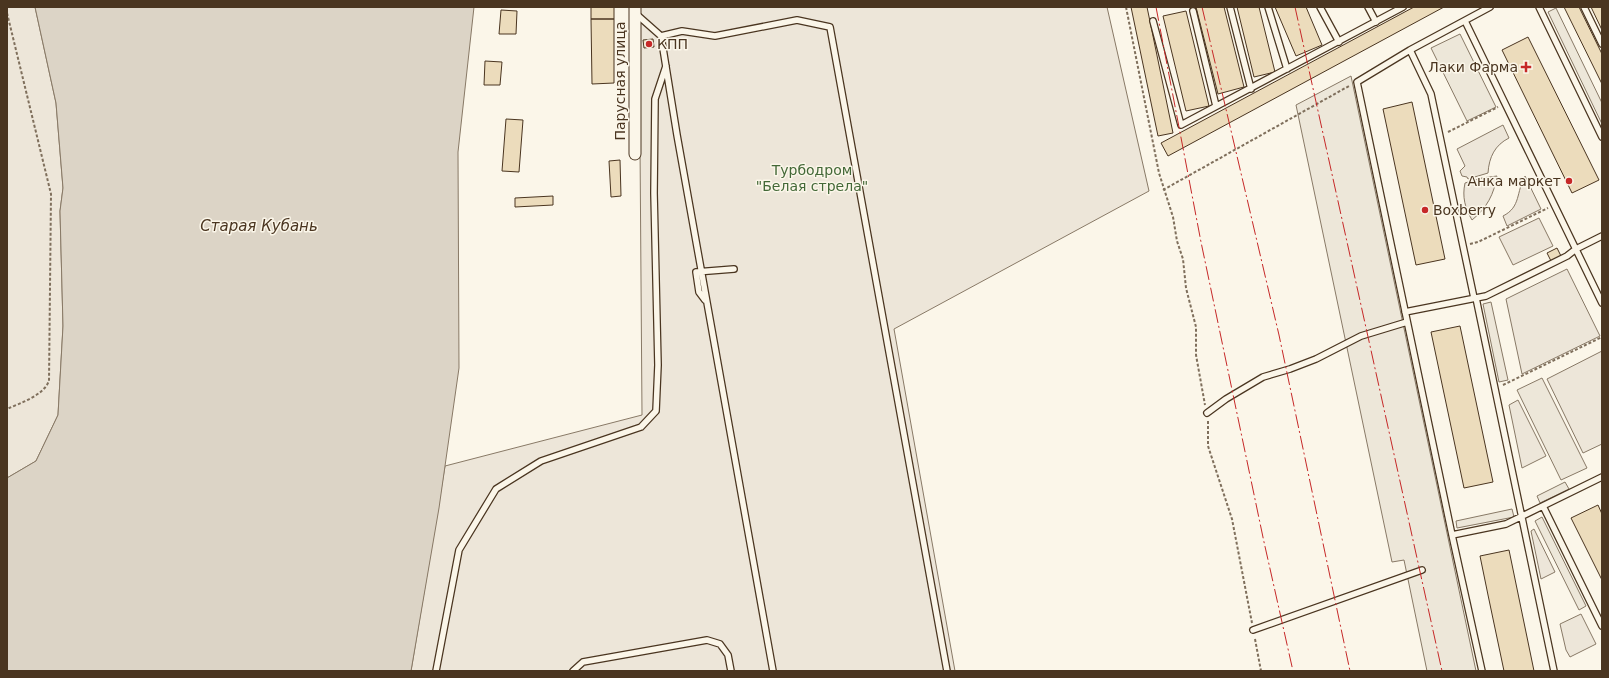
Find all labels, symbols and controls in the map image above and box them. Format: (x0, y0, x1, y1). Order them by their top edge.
street label: Парусная улица (612, 21, 628, 141)
place label: КПП (657, 36, 688, 52)
marker: КПП (644, 39, 654, 49)
place label: Лаки Фарма (1428, 59, 1518, 75)
marker: Лаки Фарма (1521, 62, 1531, 72)
park label: Турбодром "Белая стрела" (756, 162, 868, 194)
place label: Анка маркет (1468, 173, 1561, 189)
marker: Анка маркет (1564, 176, 1574, 186)
place label: Boxberry (1433, 202, 1496, 218)
marker: Boxberry (1420, 205, 1430, 215)
water label: Старая Кубань (200, 217, 318, 235)

